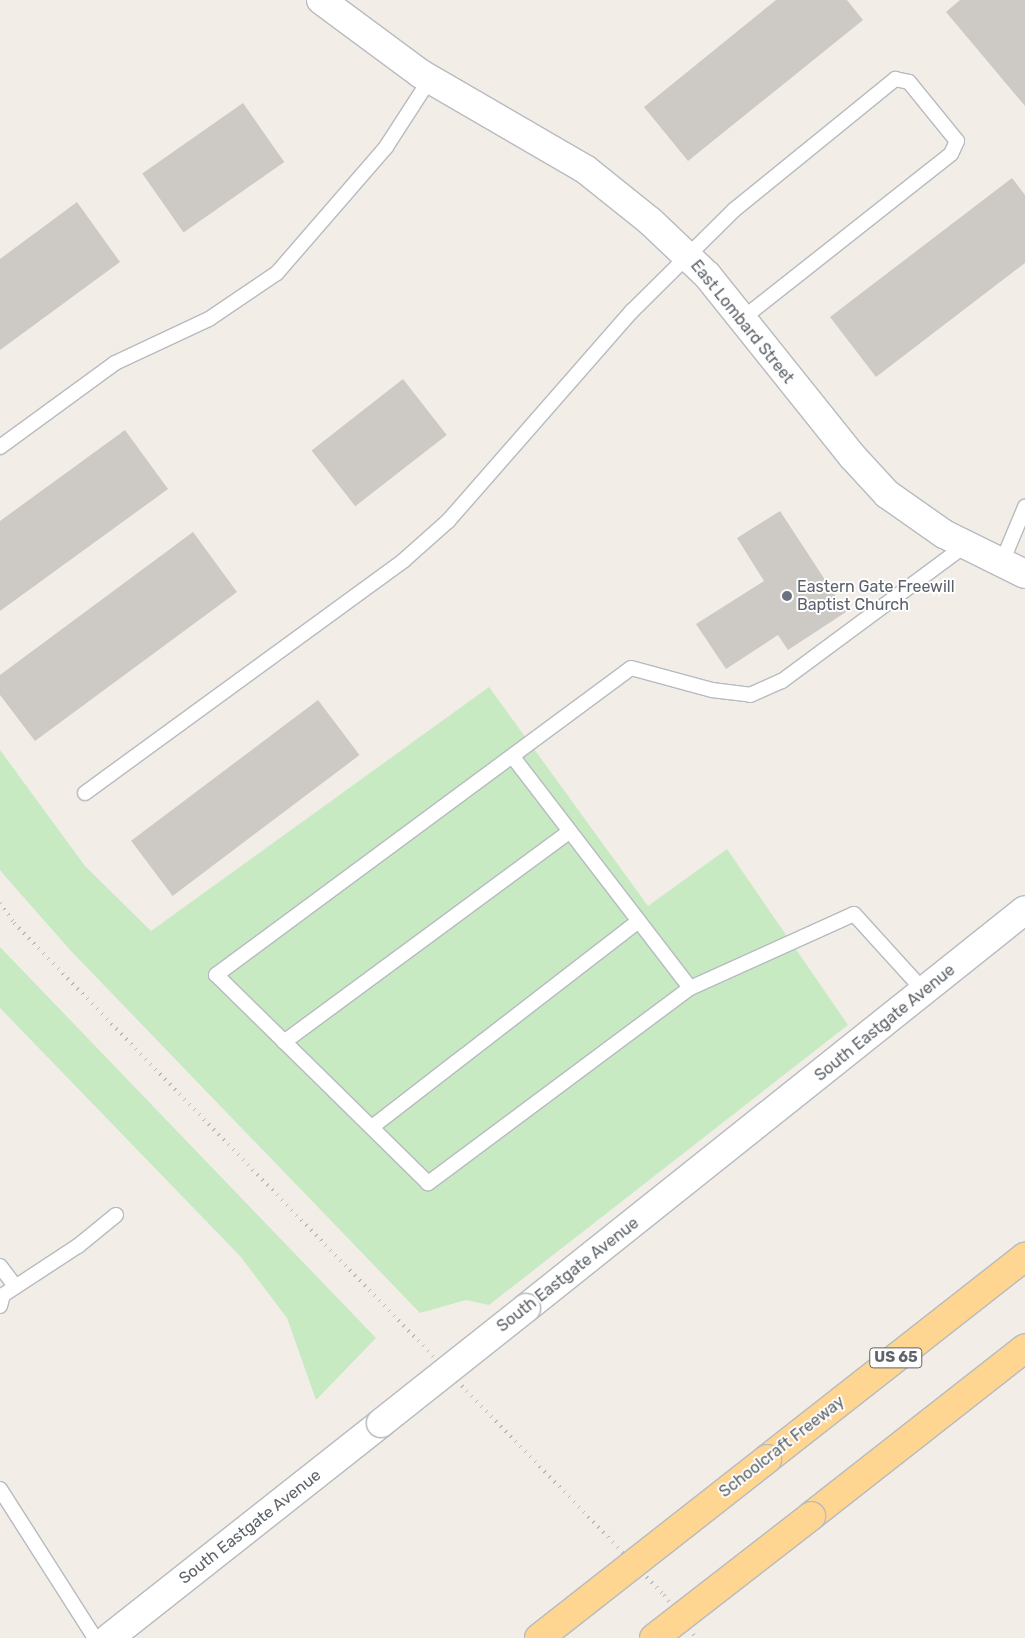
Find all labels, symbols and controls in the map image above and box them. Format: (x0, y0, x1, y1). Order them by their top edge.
street label: East Lombard Street (686, 256, 798, 388)
place label: Eastern Gate Freewill Baptist Church (797, 577, 955, 615)
marker: Eastern Gate Freewill Baptist Church (781, 590, 793, 602)
street label: South Eastgate Avenue (811, 960, 959, 1086)
street label: South Eastgate Avenue (493, 1214, 643, 1336)
road number: US 65 (868, 1346, 924, 1370)
street label: Schoolcraft Freeway (716, 1392, 848, 1502)
street label: South Eastgate Avenue (175, 1466, 325, 1588)

